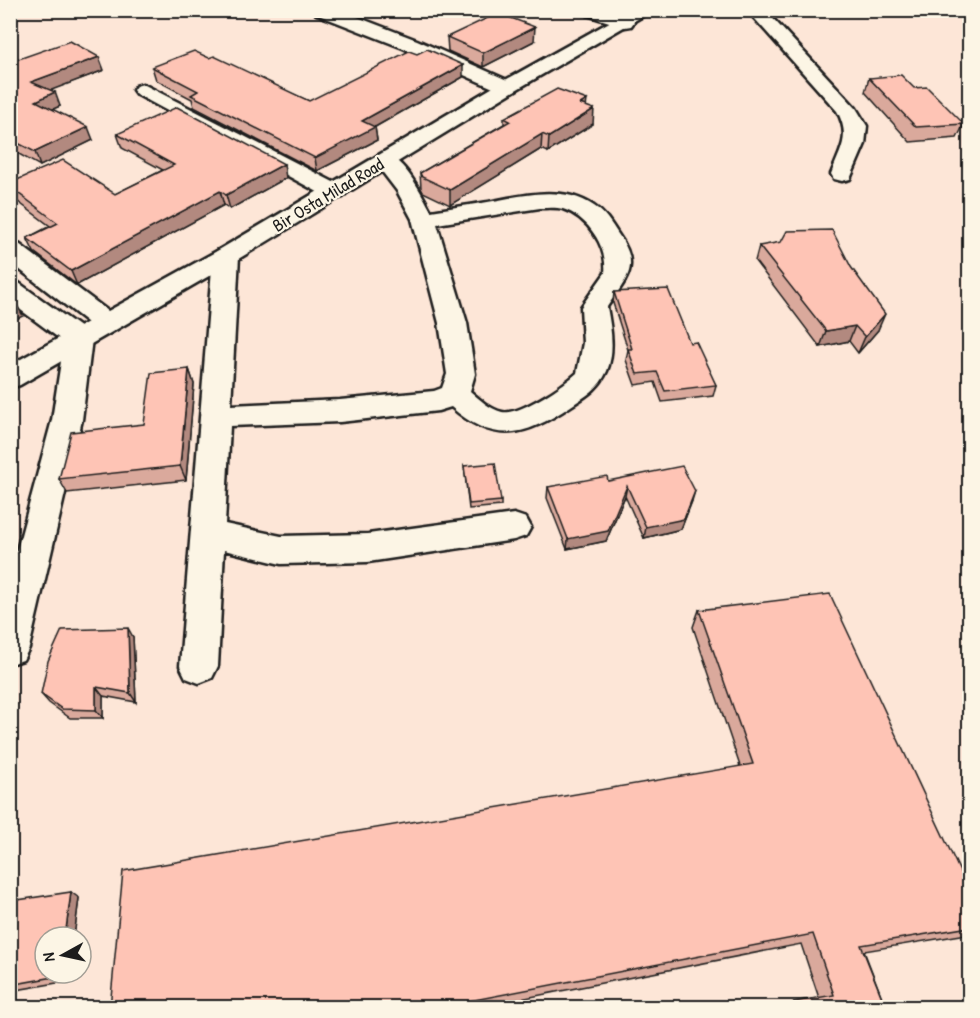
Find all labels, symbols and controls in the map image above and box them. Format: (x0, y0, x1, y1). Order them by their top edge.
street label: Bir Osta Milad Road (267, 151, 388, 238)
north arrow (33, 925, 93, 985)
text: N (37, 951, 60, 963)

